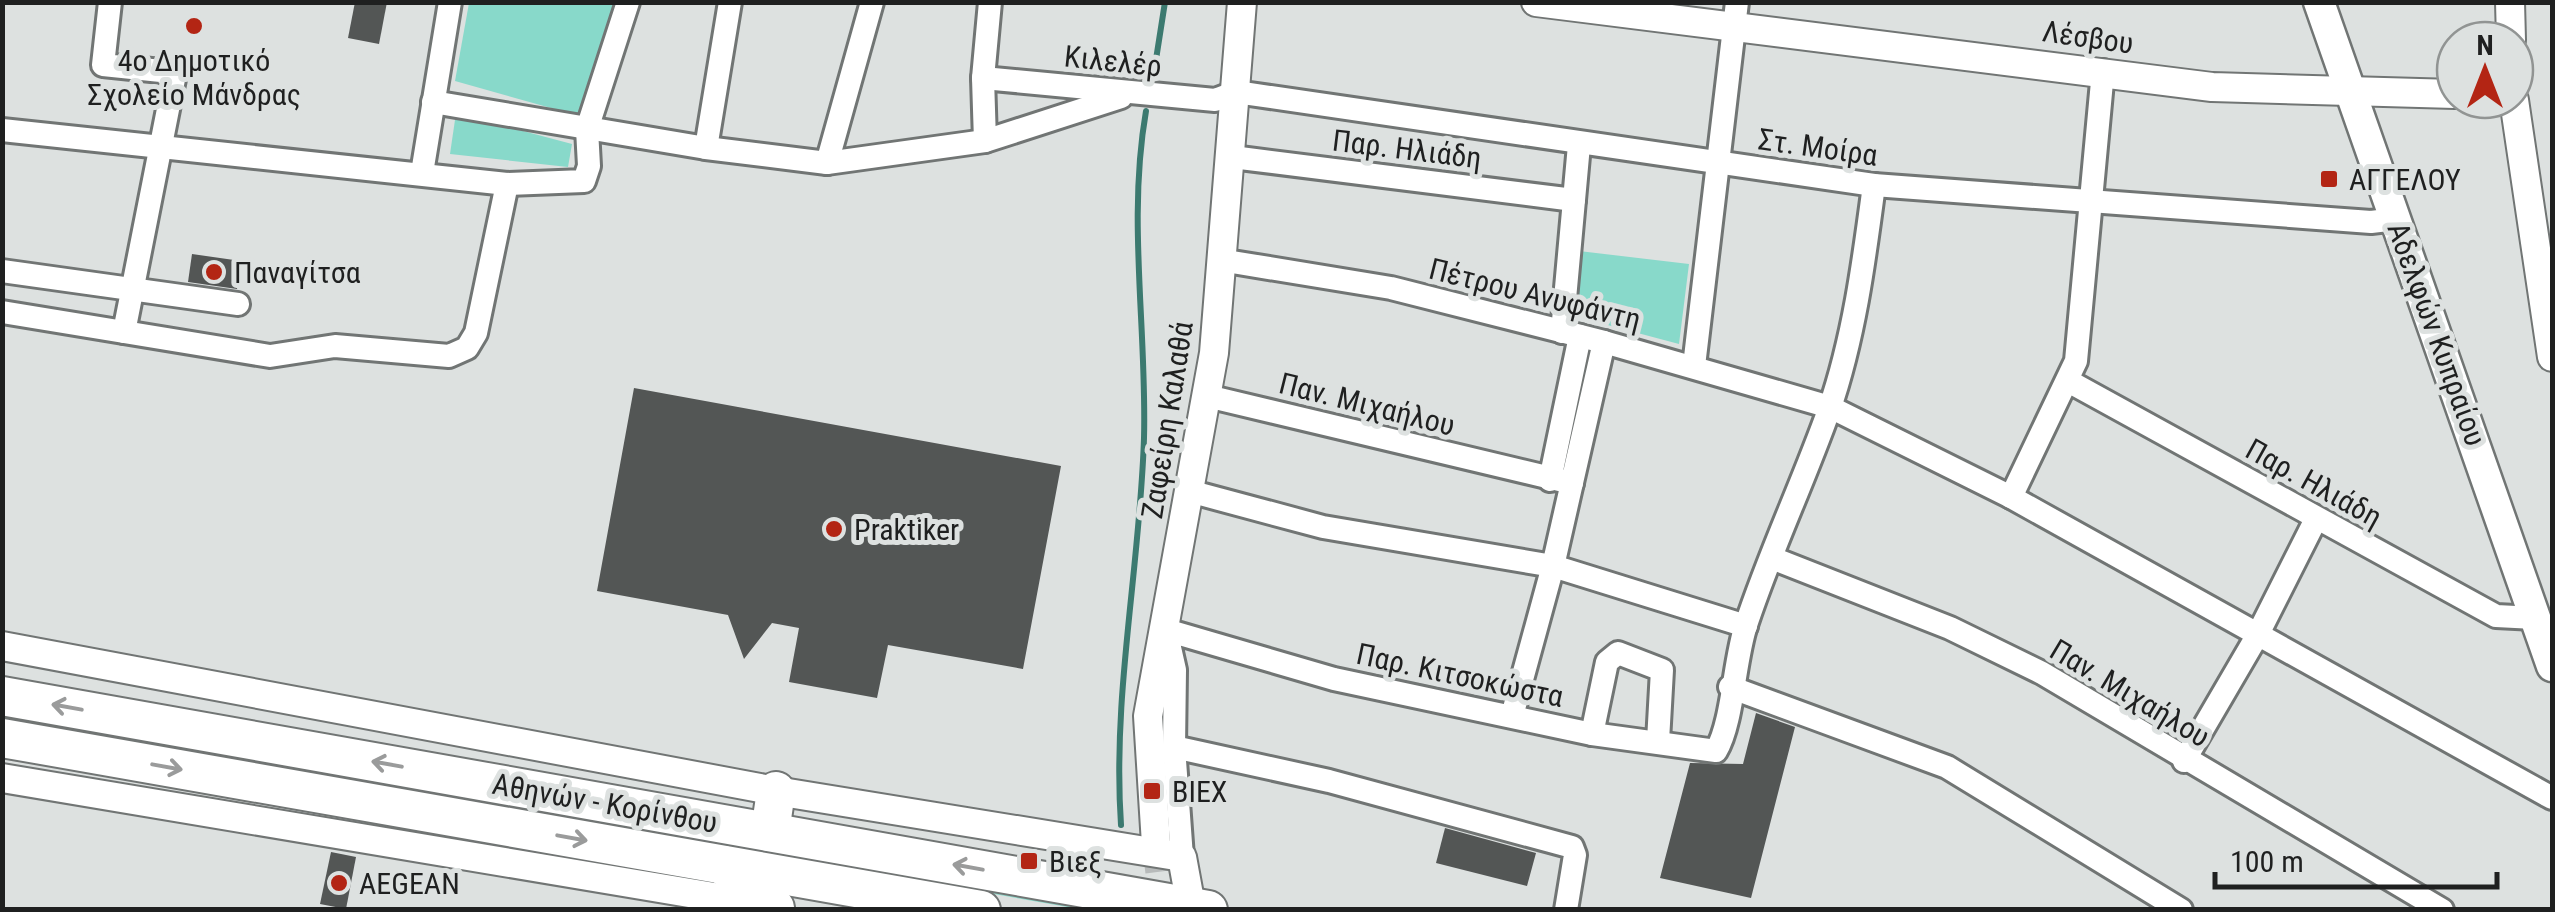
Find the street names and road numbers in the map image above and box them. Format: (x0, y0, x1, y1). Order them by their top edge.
street label: Λέσβου (2040, 13, 2136, 61)
street label: Κιλελέρ (1062, 38, 1164, 84)
street label: Στ. Μοίρα (1756, 121, 1880, 173)
street label: Παρ. Ηλιάδη (1330, 122, 1484, 176)
street label: Αδελφών Κυπραίου (2380, 218, 2494, 450)
street label: Πέτρου Ανυφάντη (1426, 251, 1644, 337)
street label: Ζαφείρη Καλαθά (1134, 319, 1200, 521)
street label: Παν. Μιχαήλου (1276, 365, 1458, 443)
street label: Παρ. Ηλιάδη (2240, 431, 2388, 535)
street label: Παν. Μιχαήλου (2044, 632, 2216, 754)
street label: Παρ. Κιτσοκώστα (1353, 636, 1567, 714)
street label: Αθηνών - Κορίνθου (490, 766, 720, 840)

